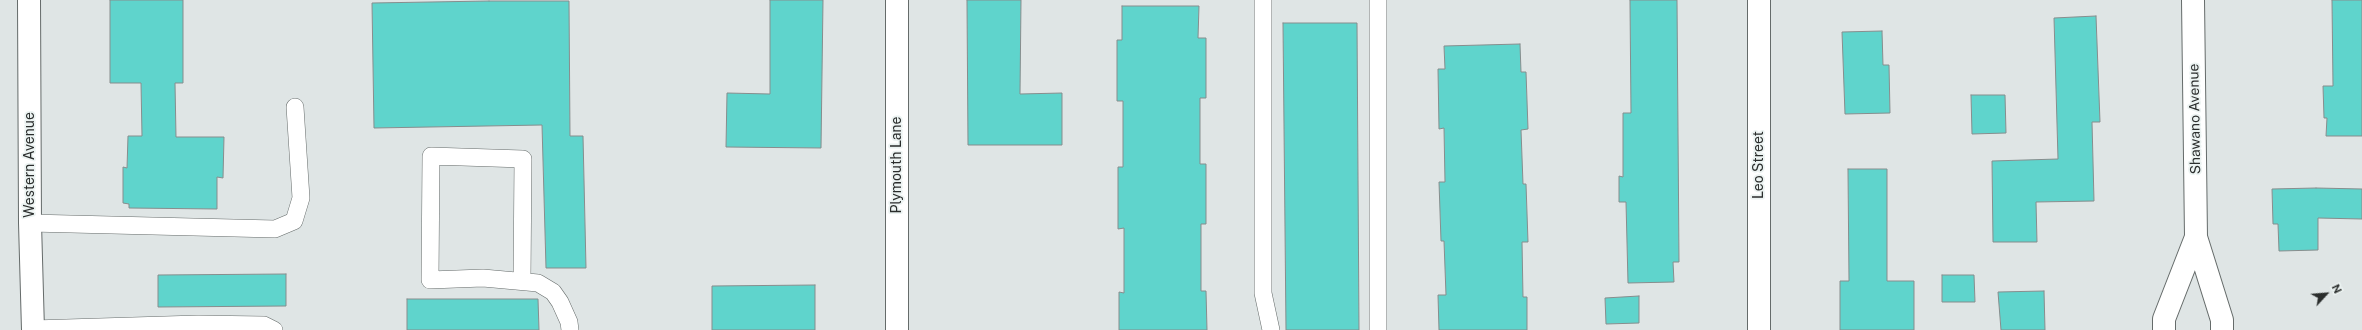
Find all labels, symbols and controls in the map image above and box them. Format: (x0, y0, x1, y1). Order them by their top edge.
street label: Shawano Avenue (2186, 63, 2204, 175)
street label: Western Avenue (22, 112, 38, 218)
street label: Plymouth Lane (889, 116, 905, 214)
street label: Leo Street (1751, 131, 1767, 199)
north arrow (2306, 274, 2346, 314)
text: N (2330, 282, 2344, 295)

